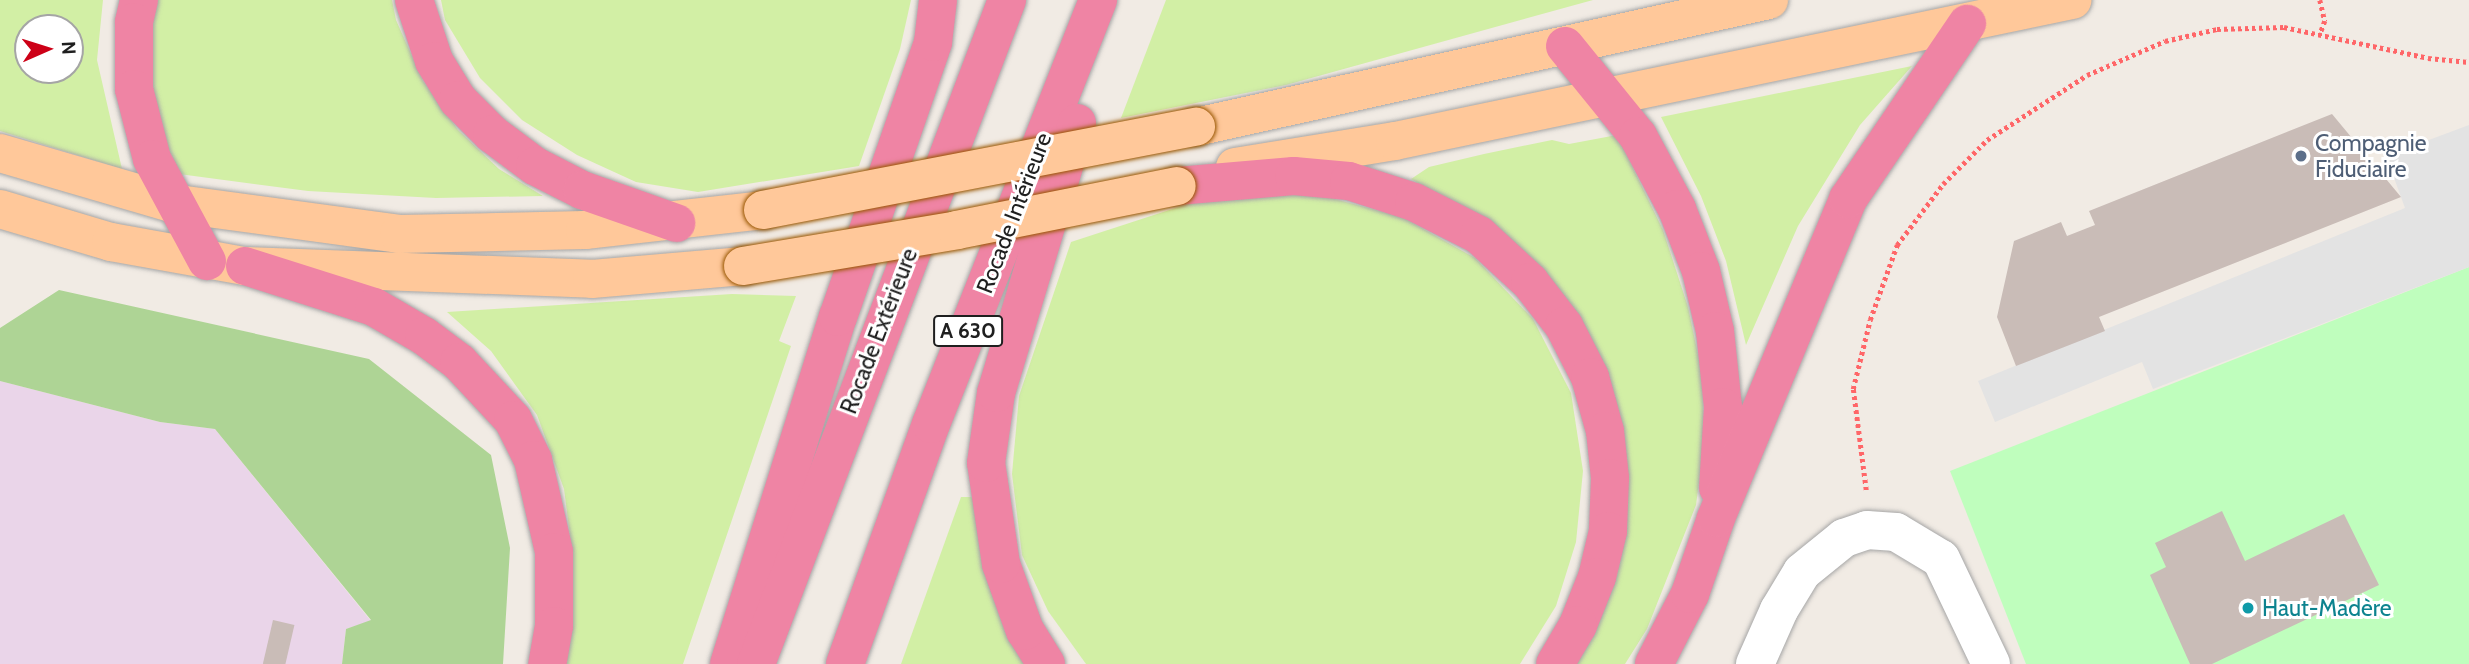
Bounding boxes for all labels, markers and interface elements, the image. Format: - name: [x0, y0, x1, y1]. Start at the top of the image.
- north arrow: [14, 14, 84, 84]
- text: N: [57, 41, 80, 55]
- street label: Rocade Intérieure: [971, 129, 1057, 297]
- place label: Compagnie Fiduciaire: [2315, 129, 2426, 183]
- marker: Compagnie Fiduciaire: [2293, 148, 2309, 164]
- street label: Rocade Extérieure: [835, 244, 923, 418]
- road number: A 630: [933, 314, 1003, 348]
- place label: Haut-Madère: [2262, 594, 2391, 622]
- marker: Haut-Madère: [2240, 600, 2256, 616]

